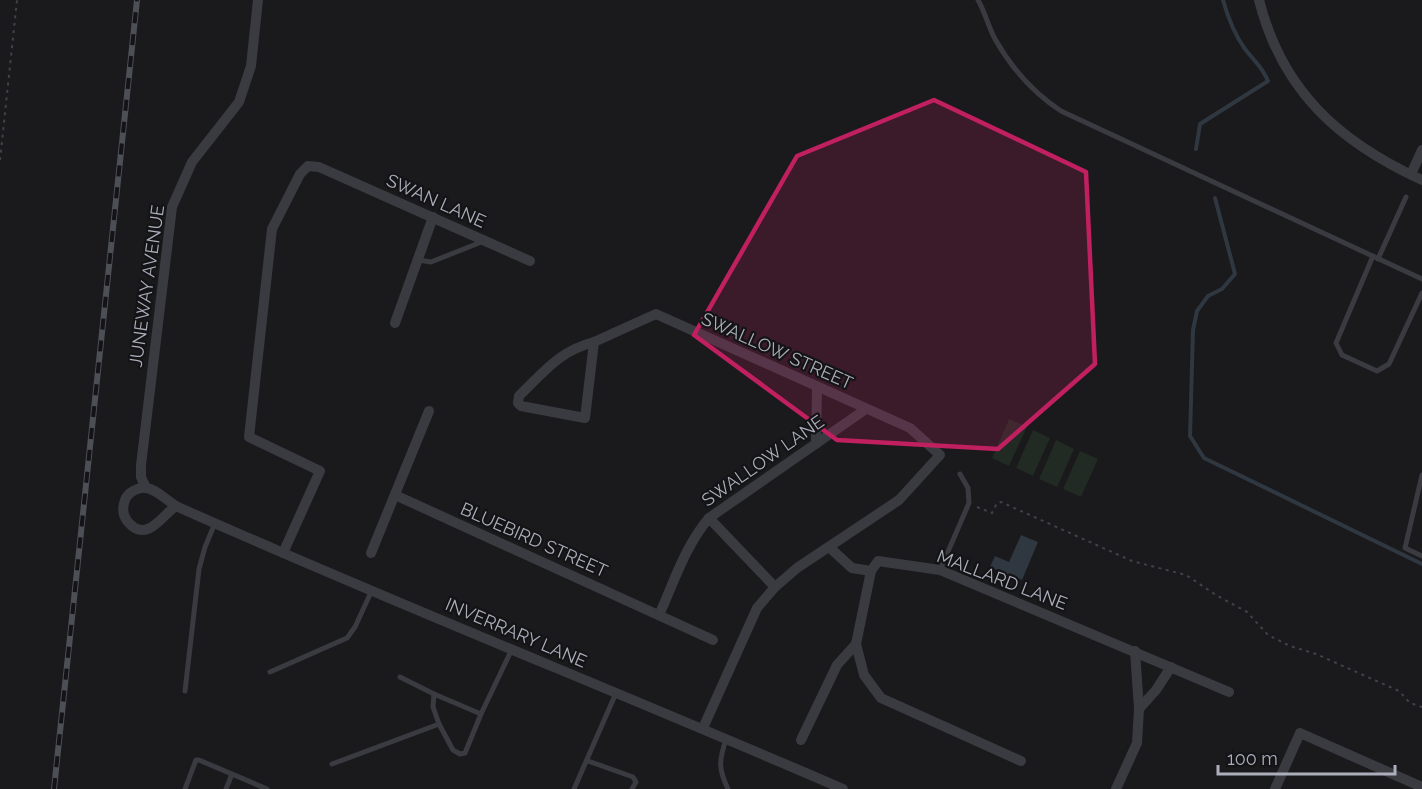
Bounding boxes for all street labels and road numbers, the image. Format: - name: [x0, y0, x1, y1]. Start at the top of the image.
- street label: SWAN LANE: [383, 169, 489, 232]
- street label: JUNEWAY AVENUE: [125, 204, 168, 368]
- street label: SWALLOW STREET: [698, 308, 856, 393]
- street label: SWALLOW LANE: [698, 411, 828, 511]
- street label: BLUEBIRD STREET: [457, 498, 611, 581]
- street label: MALLARD LANE: [934, 545, 1070, 614]
- street label: INVERRARY LANE: [442, 593, 590, 672]

